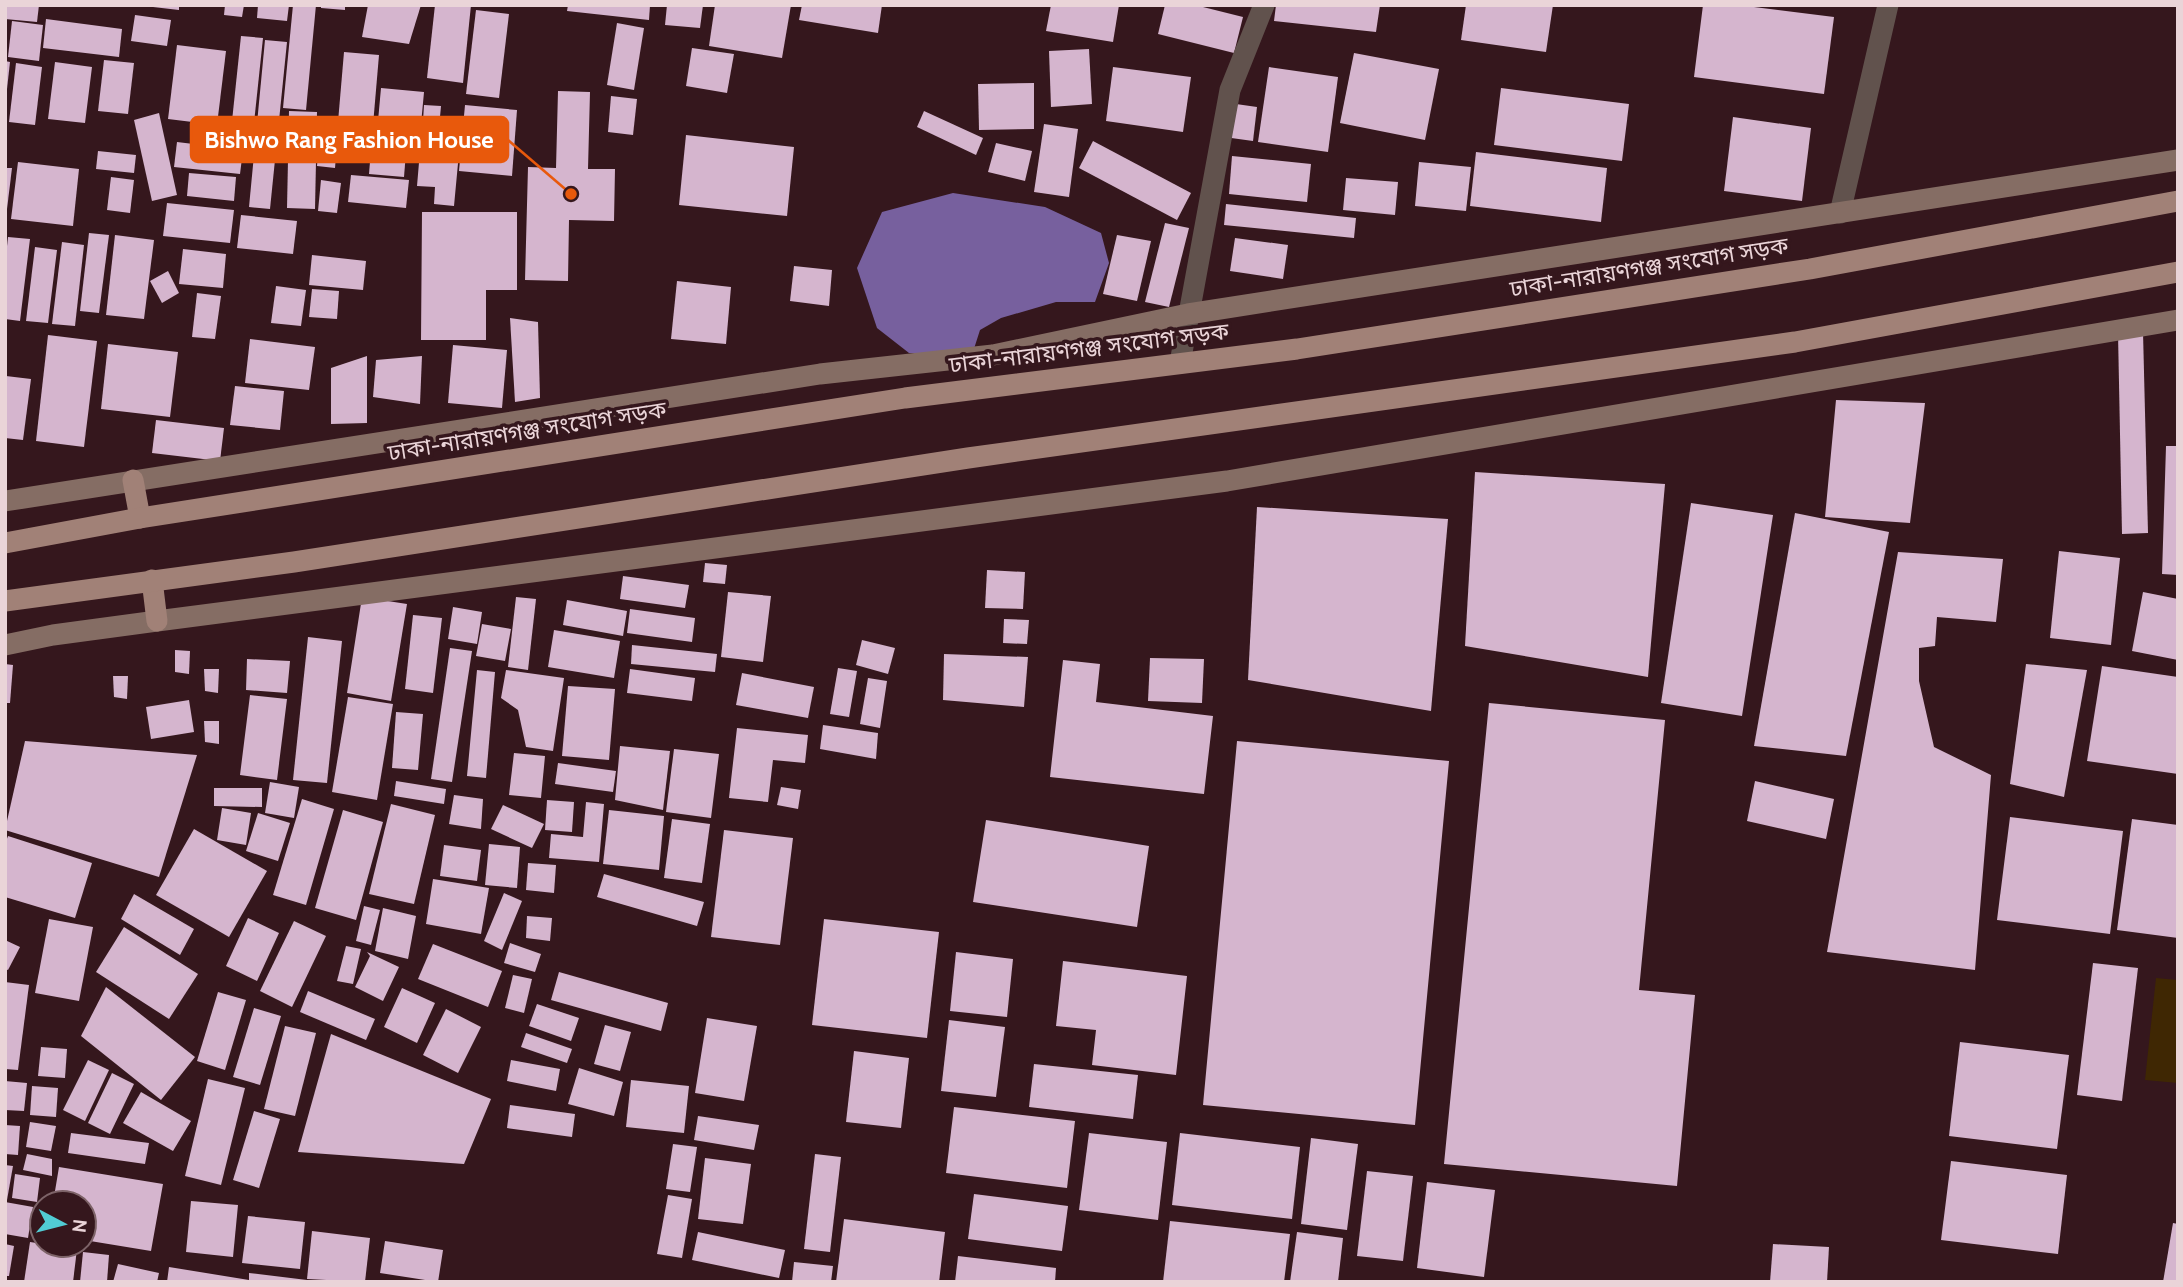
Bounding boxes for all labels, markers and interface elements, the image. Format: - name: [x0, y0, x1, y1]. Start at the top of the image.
- callout: Bishwo Rang Fashion House: [191, 117, 508, 162]
- text: Bishwo Rang Fashion House: [204, 125, 494, 154]
- street label: ঢাকা-নারায়ণগঞ্জ সংযোগ সড়ক: [1507, 231, 1791, 303]
- street label: ঢাকা-নারায়ণগঞ্জ সংযোগ সড়ক: [947, 317, 1231, 379]
- street label: ঢাকা-নারায়ণগঞ্জ সংযোগ সড়ক: [385, 395, 669, 467]
- north arrow: [28, 1189, 98, 1259]
- text: N: [67, 1218, 92, 1234]

